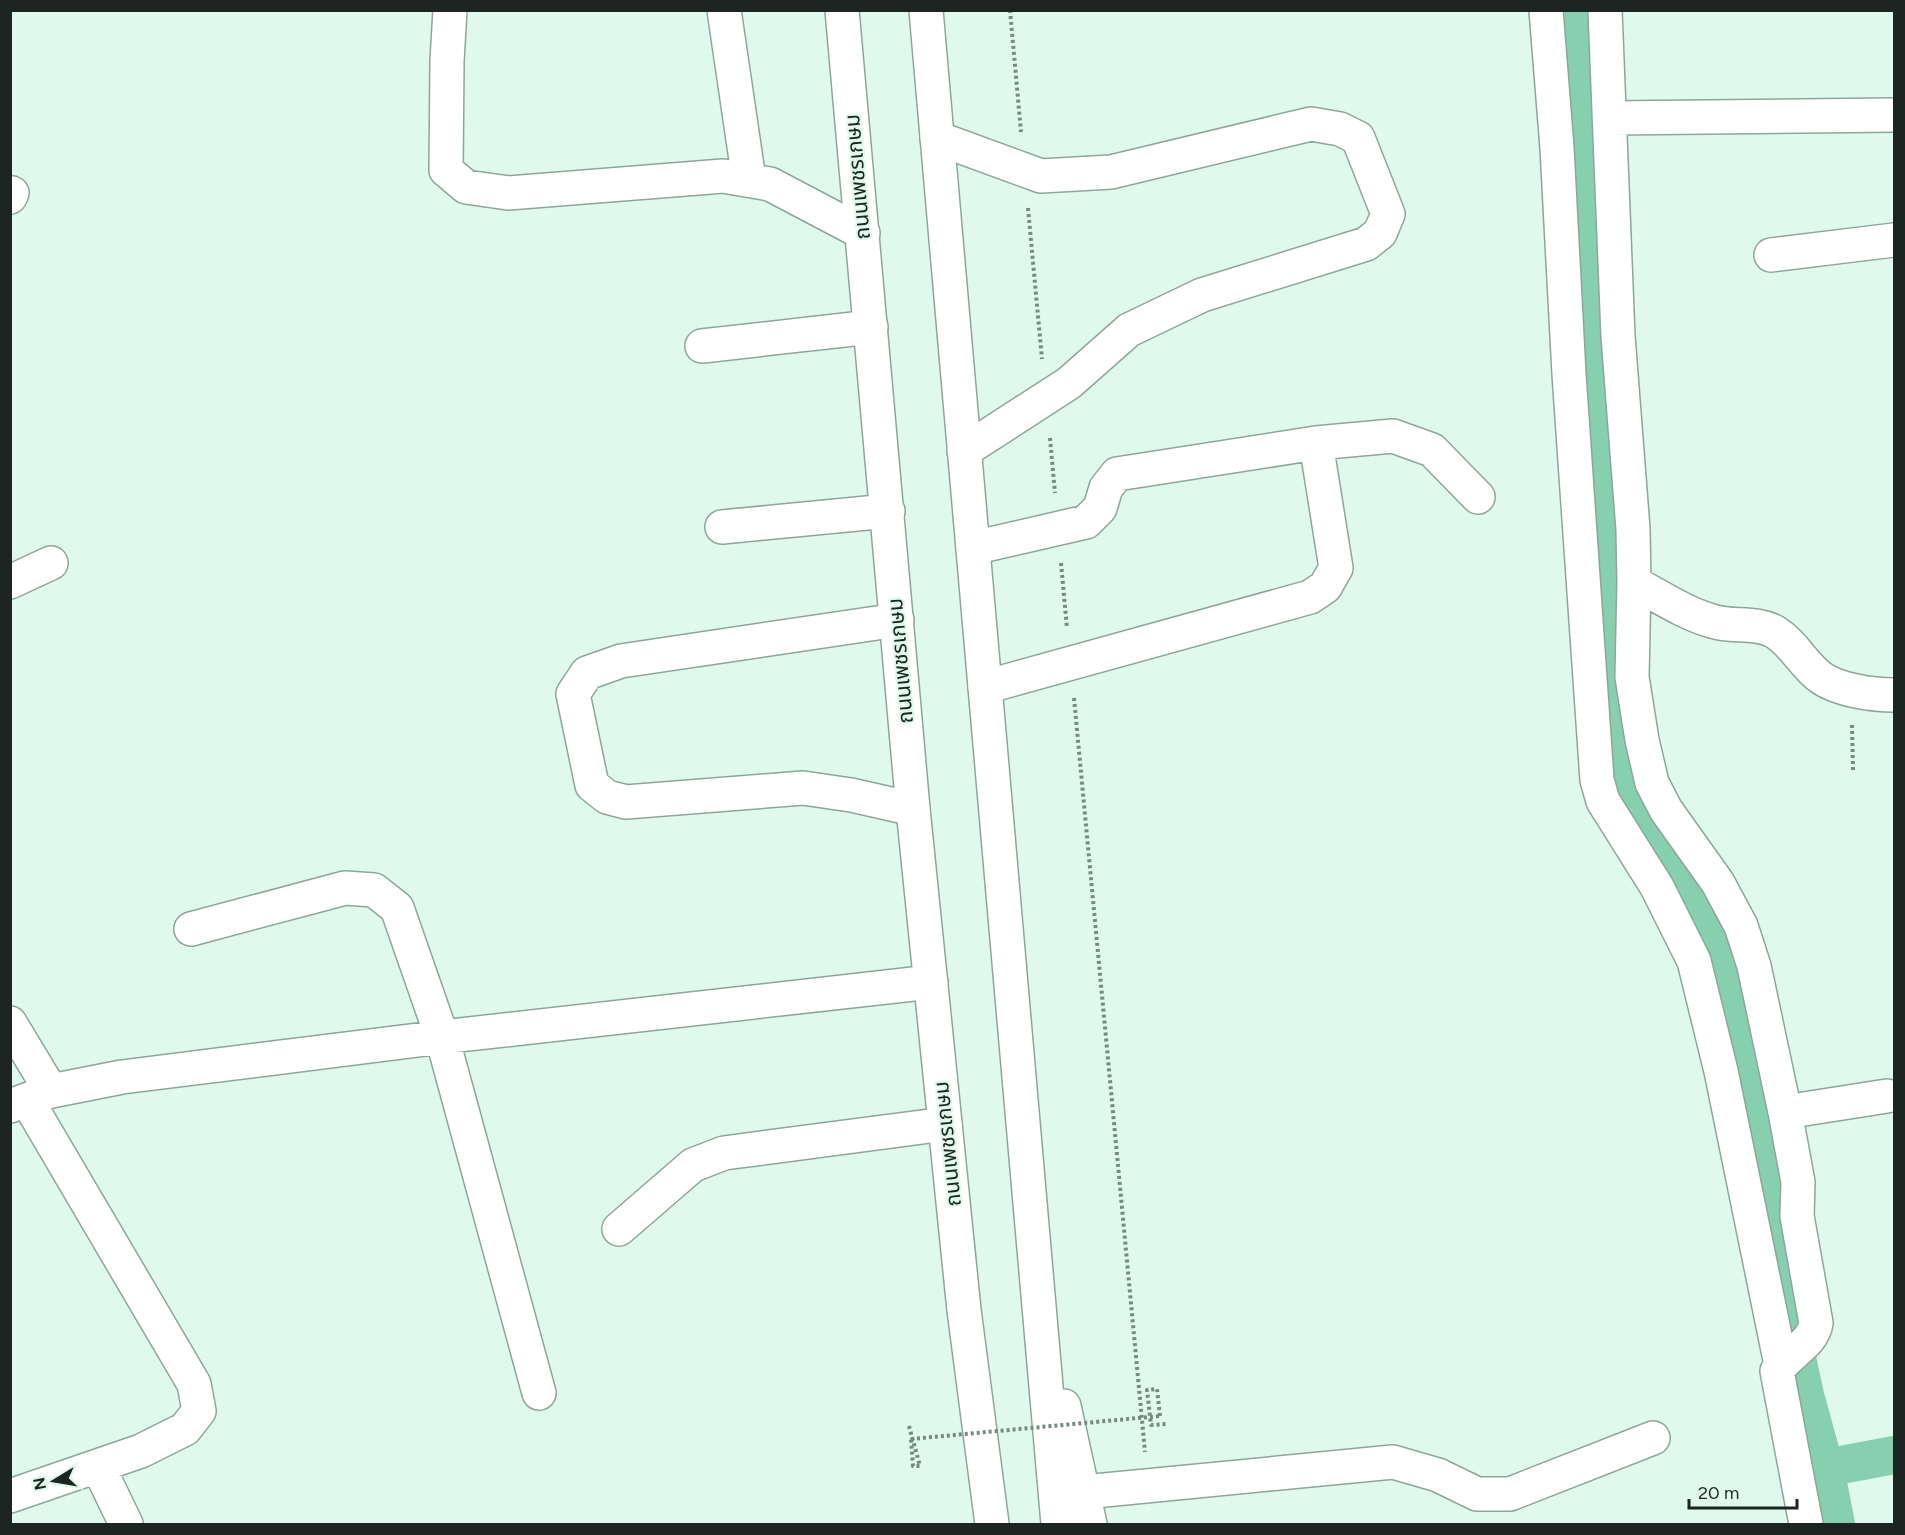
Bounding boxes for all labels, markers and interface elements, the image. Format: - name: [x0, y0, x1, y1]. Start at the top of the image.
- street label: ถนนเพชรเกษม: [839, 113, 875, 241]
- street label: ถนนเพชรเกษม: [882, 597, 918, 725]
- street label: ถนนเพชรเกษม: [928, 1080, 966, 1208]
- north arrow: [24, 1451, 84, 1511]
- scale bar: [1689, 1472, 1797, 1510]
- text: N: [29, 1476, 50, 1492]
- text: 20 m: [1698, 1482, 1739, 1504]

